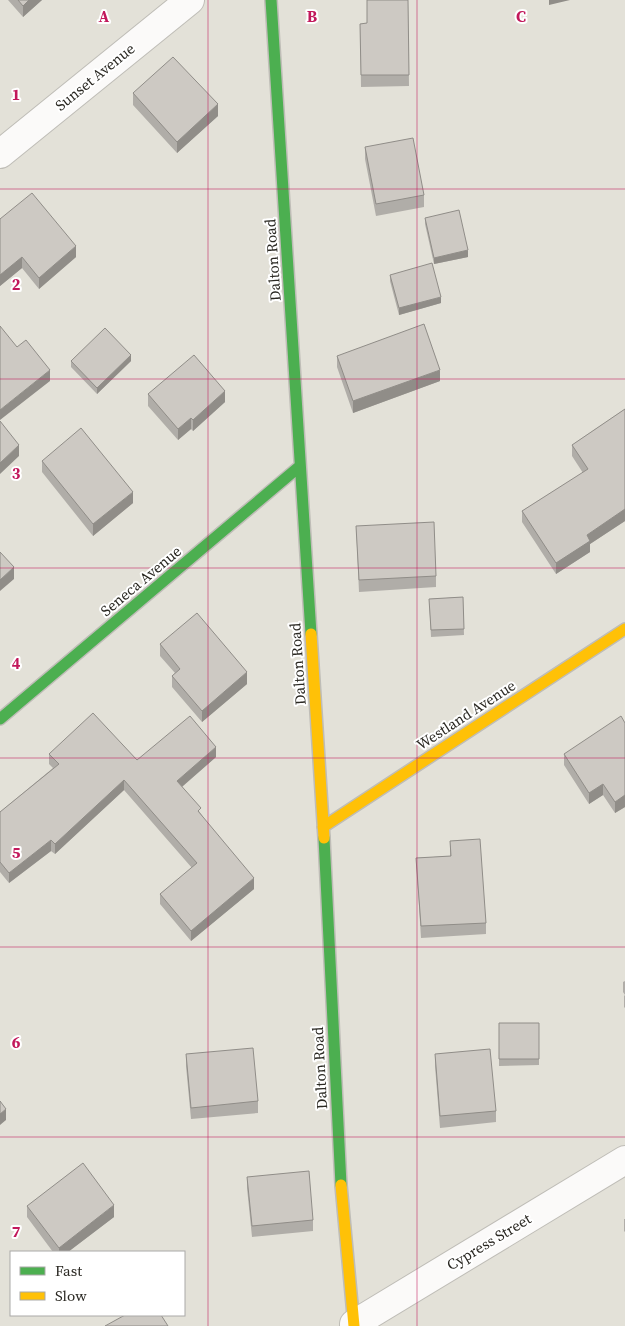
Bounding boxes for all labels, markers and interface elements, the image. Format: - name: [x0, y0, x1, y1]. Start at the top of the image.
- text: A: [99, 5, 110, 27]
- text: B: [307, 5, 318, 27]
- text: C: [516, 5, 526, 27]
- street label: Sunset Avenue: [50, 38, 139, 115]
- text: 1: [12, 83, 20, 105]
- street label: Dalton Road: [259, 218, 286, 302]
- text: 2: [12, 273, 21, 295]
- text: 3: [12, 462, 21, 484]
- street label: Seneca Avenue: [96, 540, 186, 621]
- street label: Dalton Road: [284, 622, 311, 706]
- text: 4: [12, 652, 21, 674]
- street label: Westland Avenue: [412, 674, 520, 755]
- text: 5: [12, 841, 21, 863]
- street label: Dalton Road: [307, 1026, 332, 1110]
- text: 6: [12, 1031, 21, 1053]
- street label: Cypress Street: [443, 1208, 535, 1275]
- text: 7: [12, 1220, 21, 1242]
- legend: [10, 1251, 185, 1316]
- text: Fast: [55, 1260, 82, 1281]
- text: Slow: [55, 1285, 87, 1306]

